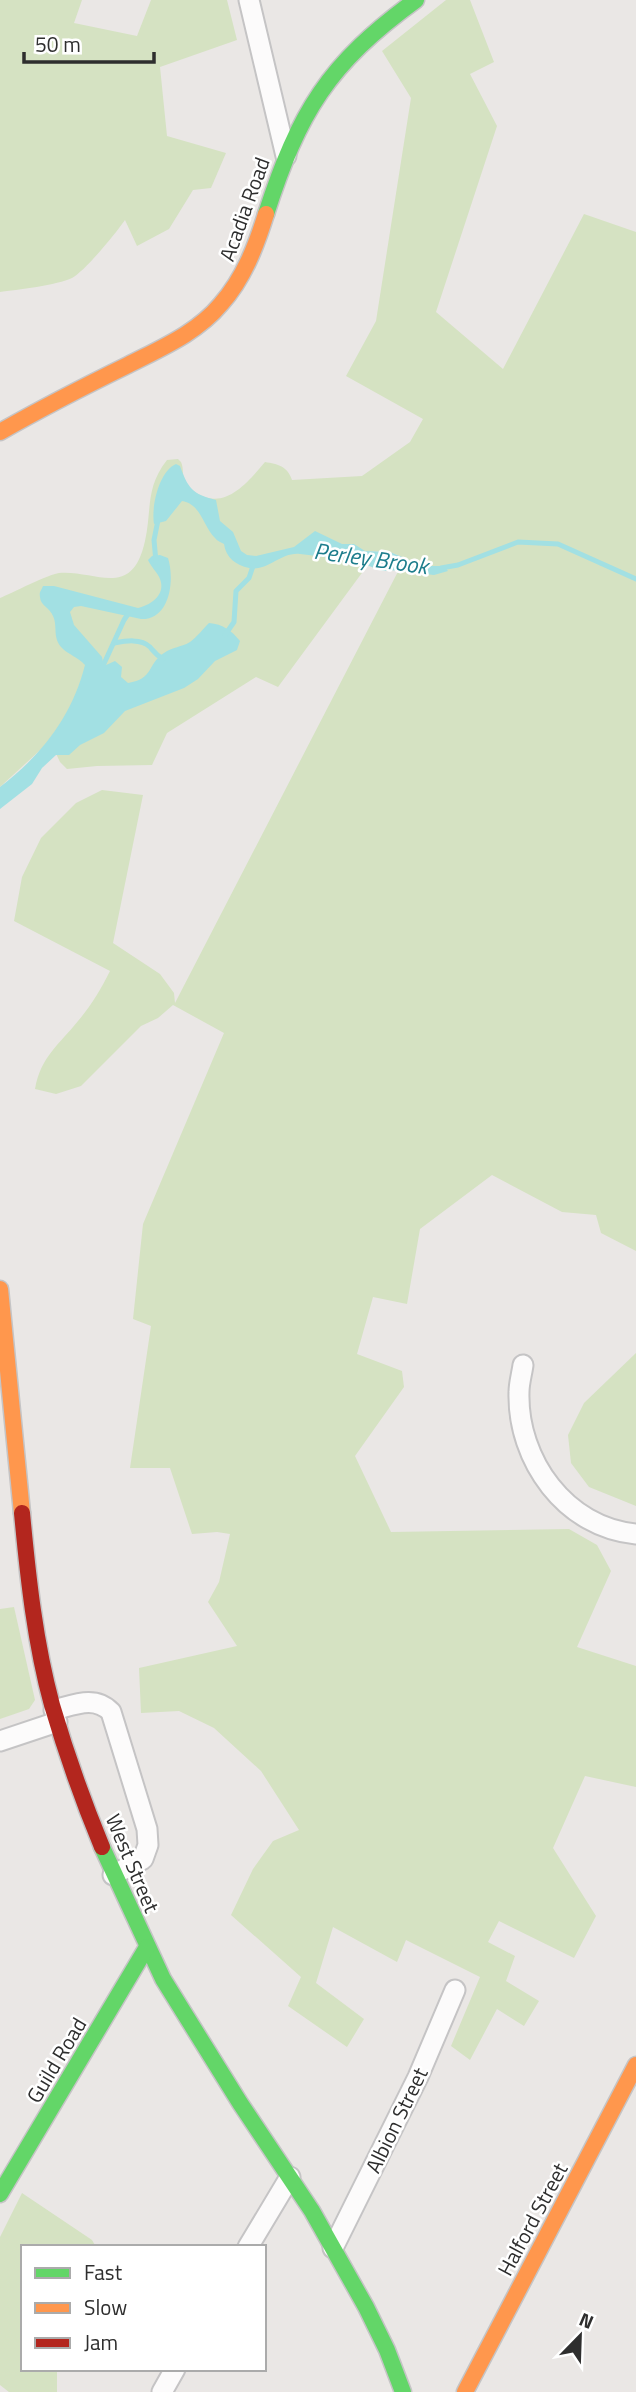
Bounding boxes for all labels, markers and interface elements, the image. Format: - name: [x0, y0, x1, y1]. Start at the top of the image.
- scale bar: [24, 21, 154, 65]
- text: 50 m: [35, 28, 81, 60]
- street label: Acadia Road: [210, 153, 278, 265]
- water label: Perley Brook: [312, 533, 433, 584]
- street label: West Street: [98, 1809, 168, 1918]
- street label: Guild Road: [18, 2011, 94, 2109]
- street label: Albion Street: [357, 2061, 436, 2178]
- street label: Halford Street: [489, 2156, 576, 2281]
- legend: [21, 2245, 266, 2371]
- text: Fast: [84, 2256, 123, 2288]
- text: Slow: [84, 2291, 127, 2323]
- north arrow: [545, 2301, 615, 2371]
- text: N: [575, 2304, 599, 2336]
- text: Jam: [84, 2326, 118, 2358]

